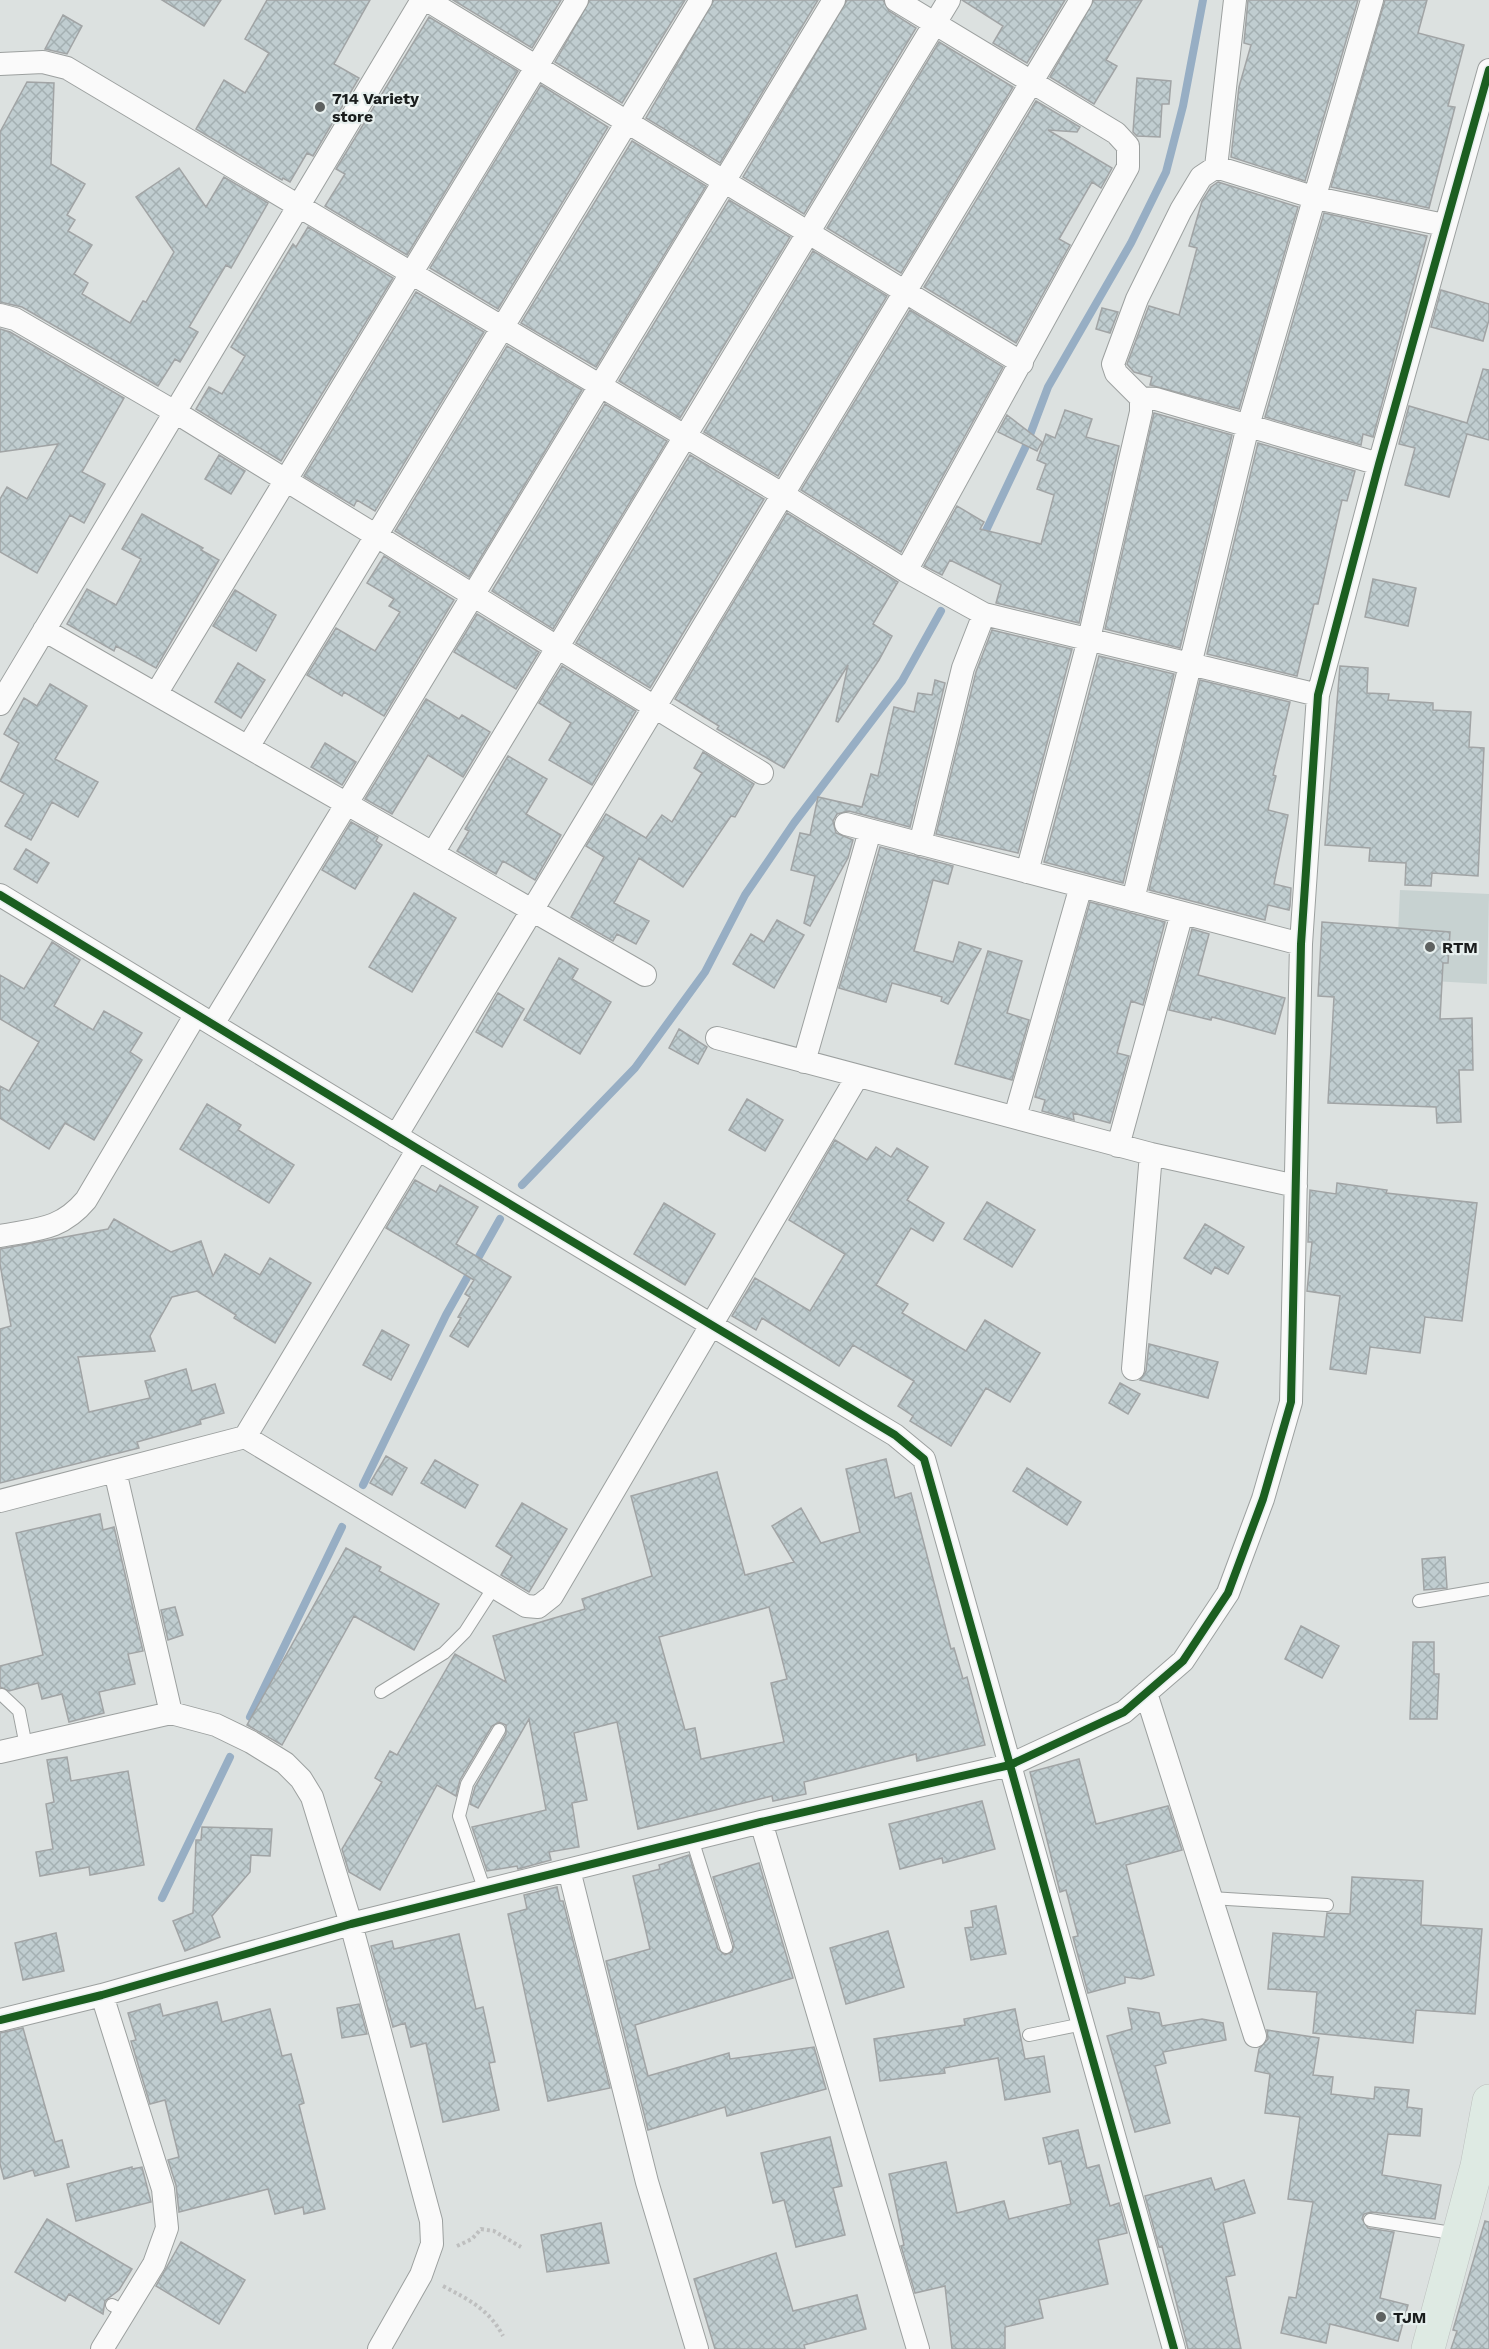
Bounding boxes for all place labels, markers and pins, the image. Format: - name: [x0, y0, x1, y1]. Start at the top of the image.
- place label: 714 Variety store: [332, 89, 420, 126]
- marker: 714 Variety store: [313, 100, 327, 114]
- place label: RTM: [1442, 938, 1478, 957]
- marker: RTM: [1423, 940, 1437, 954]
- place label: TJM: [1393, 2308, 1426, 2327]
- marker: TJM: [1374, 2310, 1388, 2324]

